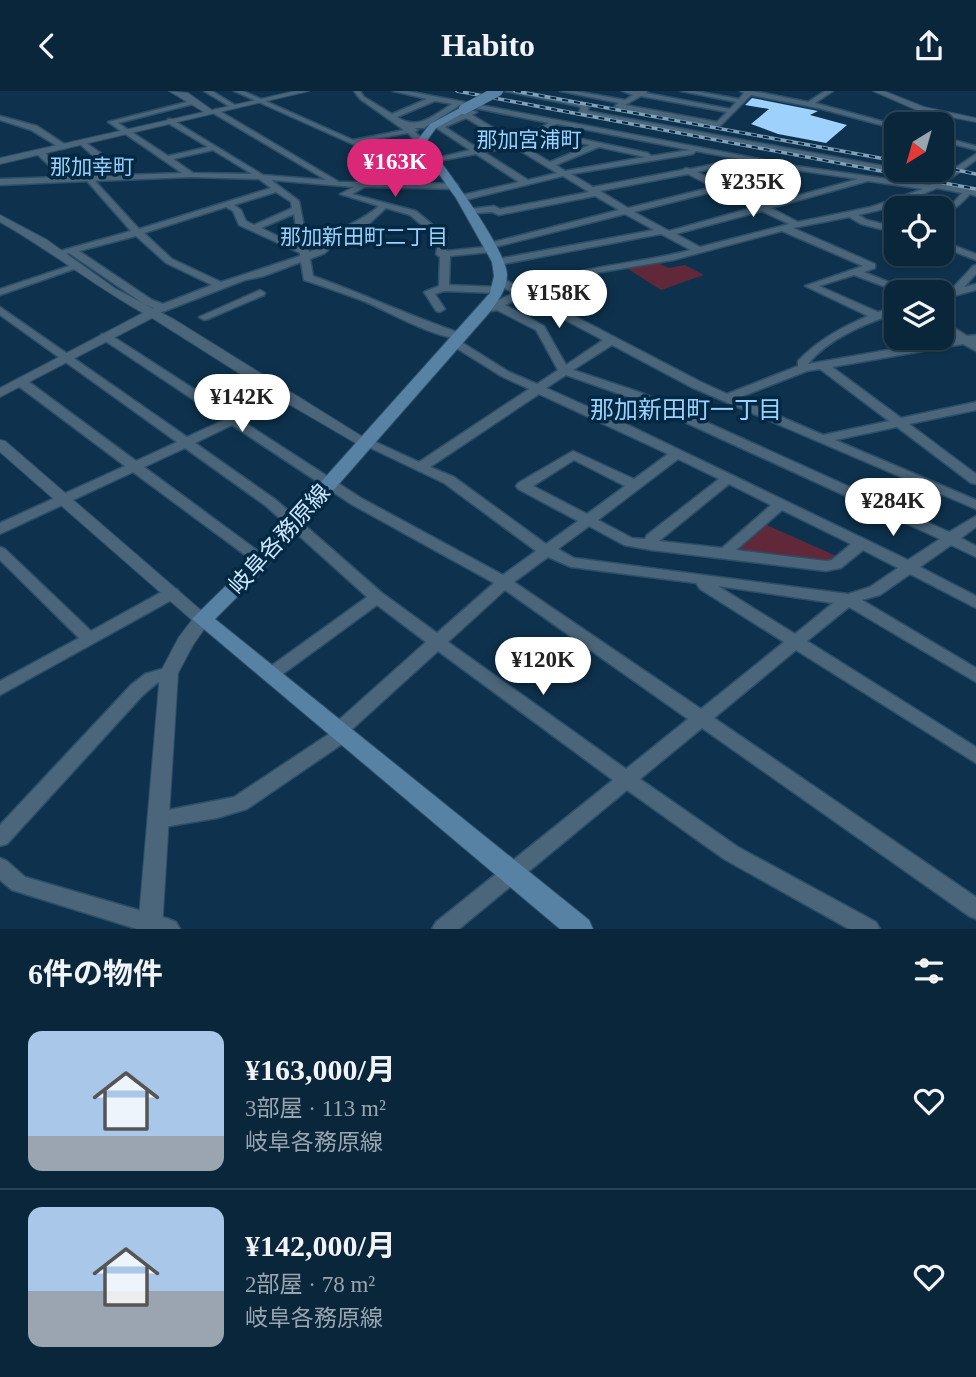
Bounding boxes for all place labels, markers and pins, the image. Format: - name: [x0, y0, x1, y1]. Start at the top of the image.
- pin: ¥163K: [346, 139, 444, 199]
- pin: ¥235K: [704, 159, 802, 219]
- pin: ¥158K: [510, 271, 608, 330]
- pin: ¥142K: [193, 375, 291, 434]
- pin: ¥284K: [844, 479, 942, 538]
- pin: ¥120K: [494, 637, 592, 697]

